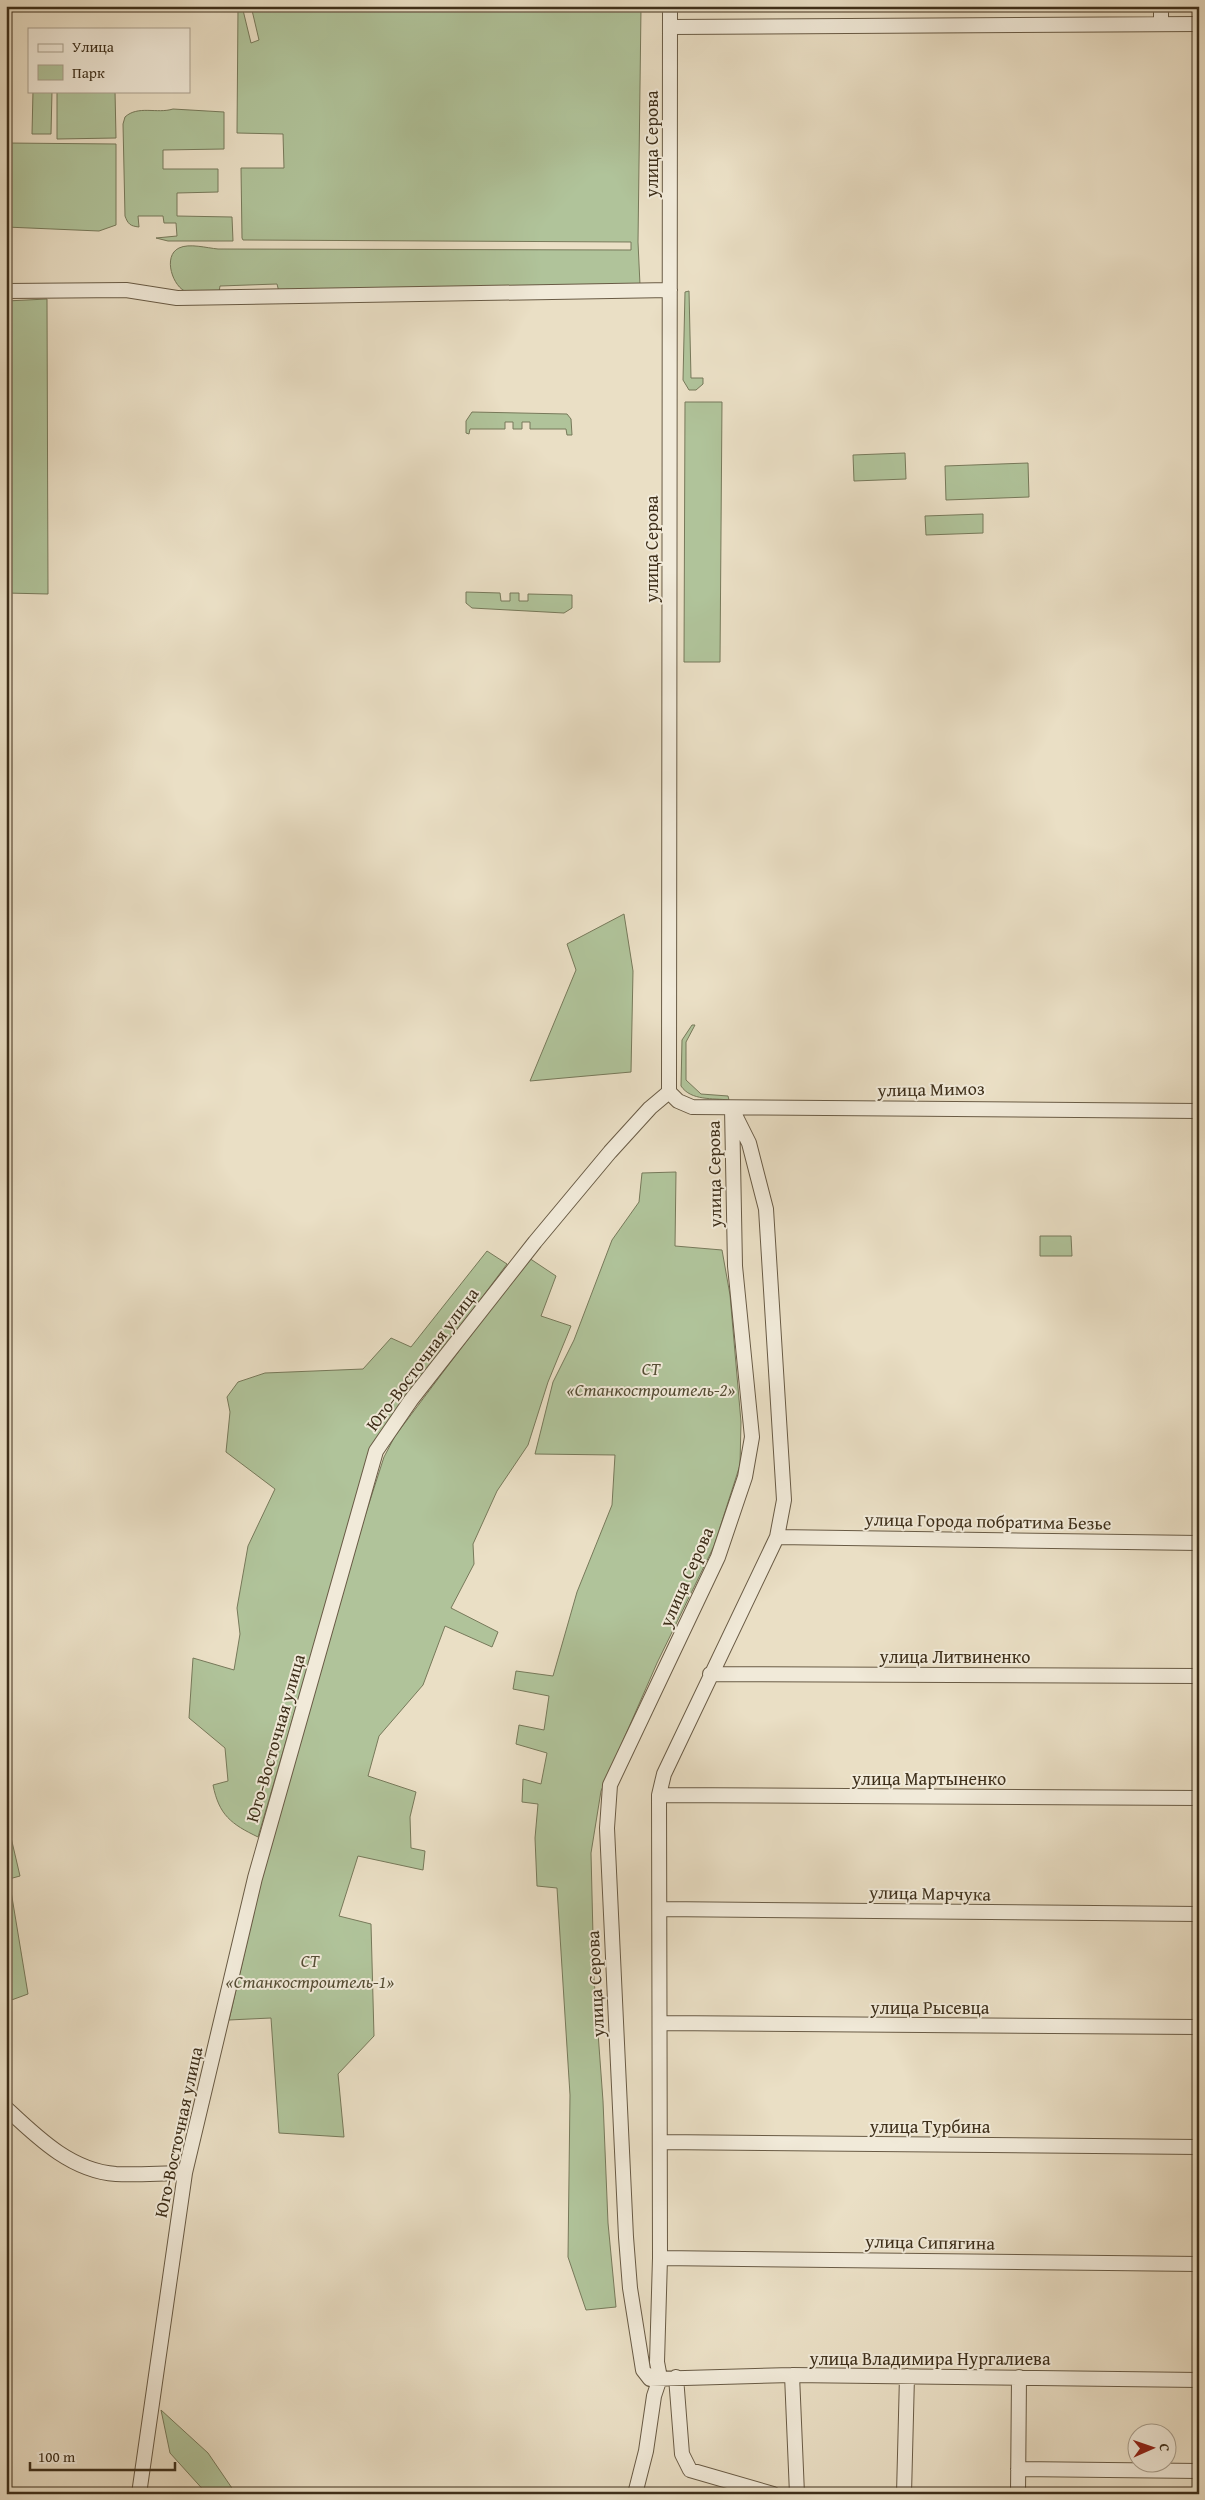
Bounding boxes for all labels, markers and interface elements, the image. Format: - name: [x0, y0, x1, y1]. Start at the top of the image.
- legend: [28, 28, 190, 92]
- text: Улица: [72, 36, 115, 57]
- text: Парк: [72, 62, 105, 83]
- street label: улица Серова: [638, 90, 665, 199]
- street label: улица Серова: [638, 495, 665, 604]
- street label: улица Мимоз: [876, 1075, 985, 1103]
- street label: улица Серова: [700, 1120, 728, 1229]
- street label: Юго-Восточная улица: [359, 1281, 485, 1437]
- park label: СТ «Станкостроитель-2»: [567, 1355, 735, 1403]
- street label: улица Города побратима Безье: [863, 1505, 1112, 1537]
- street label: улица Серова: [651, 1522, 720, 1632]
- street label: улица Литвиненко: [879, 1643, 1030, 1670]
- street label: Юго-Восточная улица: [238, 1650, 312, 1825]
- street label: улица Мартыненко: [851, 1765, 1006, 1792]
- street label: улица Марчука: [868, 1878, 992, 1908]
- street label: улица Серова: [579, 1929, 611, 2039]
- park label: СТ «Станкостроитель-1»: [226, 1947, 394, 1995]
- street label: улица Рысевца: [870, 1994, 990, 2021]
- street label: Юго-Восточная улица: [147, 2044, 209, 2220]
- street label: улица Турбина: [869, 2113, 991, 2140]
- street label: улица Сипягина: [864, 2227, 995, 2257]
- street label: улица Владимира Нургалиева: [809, 2345, 1051, 2372]
- north arrow: [1128, 2422, 1178, 2472]
- scale bar: [30, 2440, 175, 2472]
- text: С: [1155, 2443, 1175, 2452]
- text: 100 m: [38, 2446, 76, 2467]

